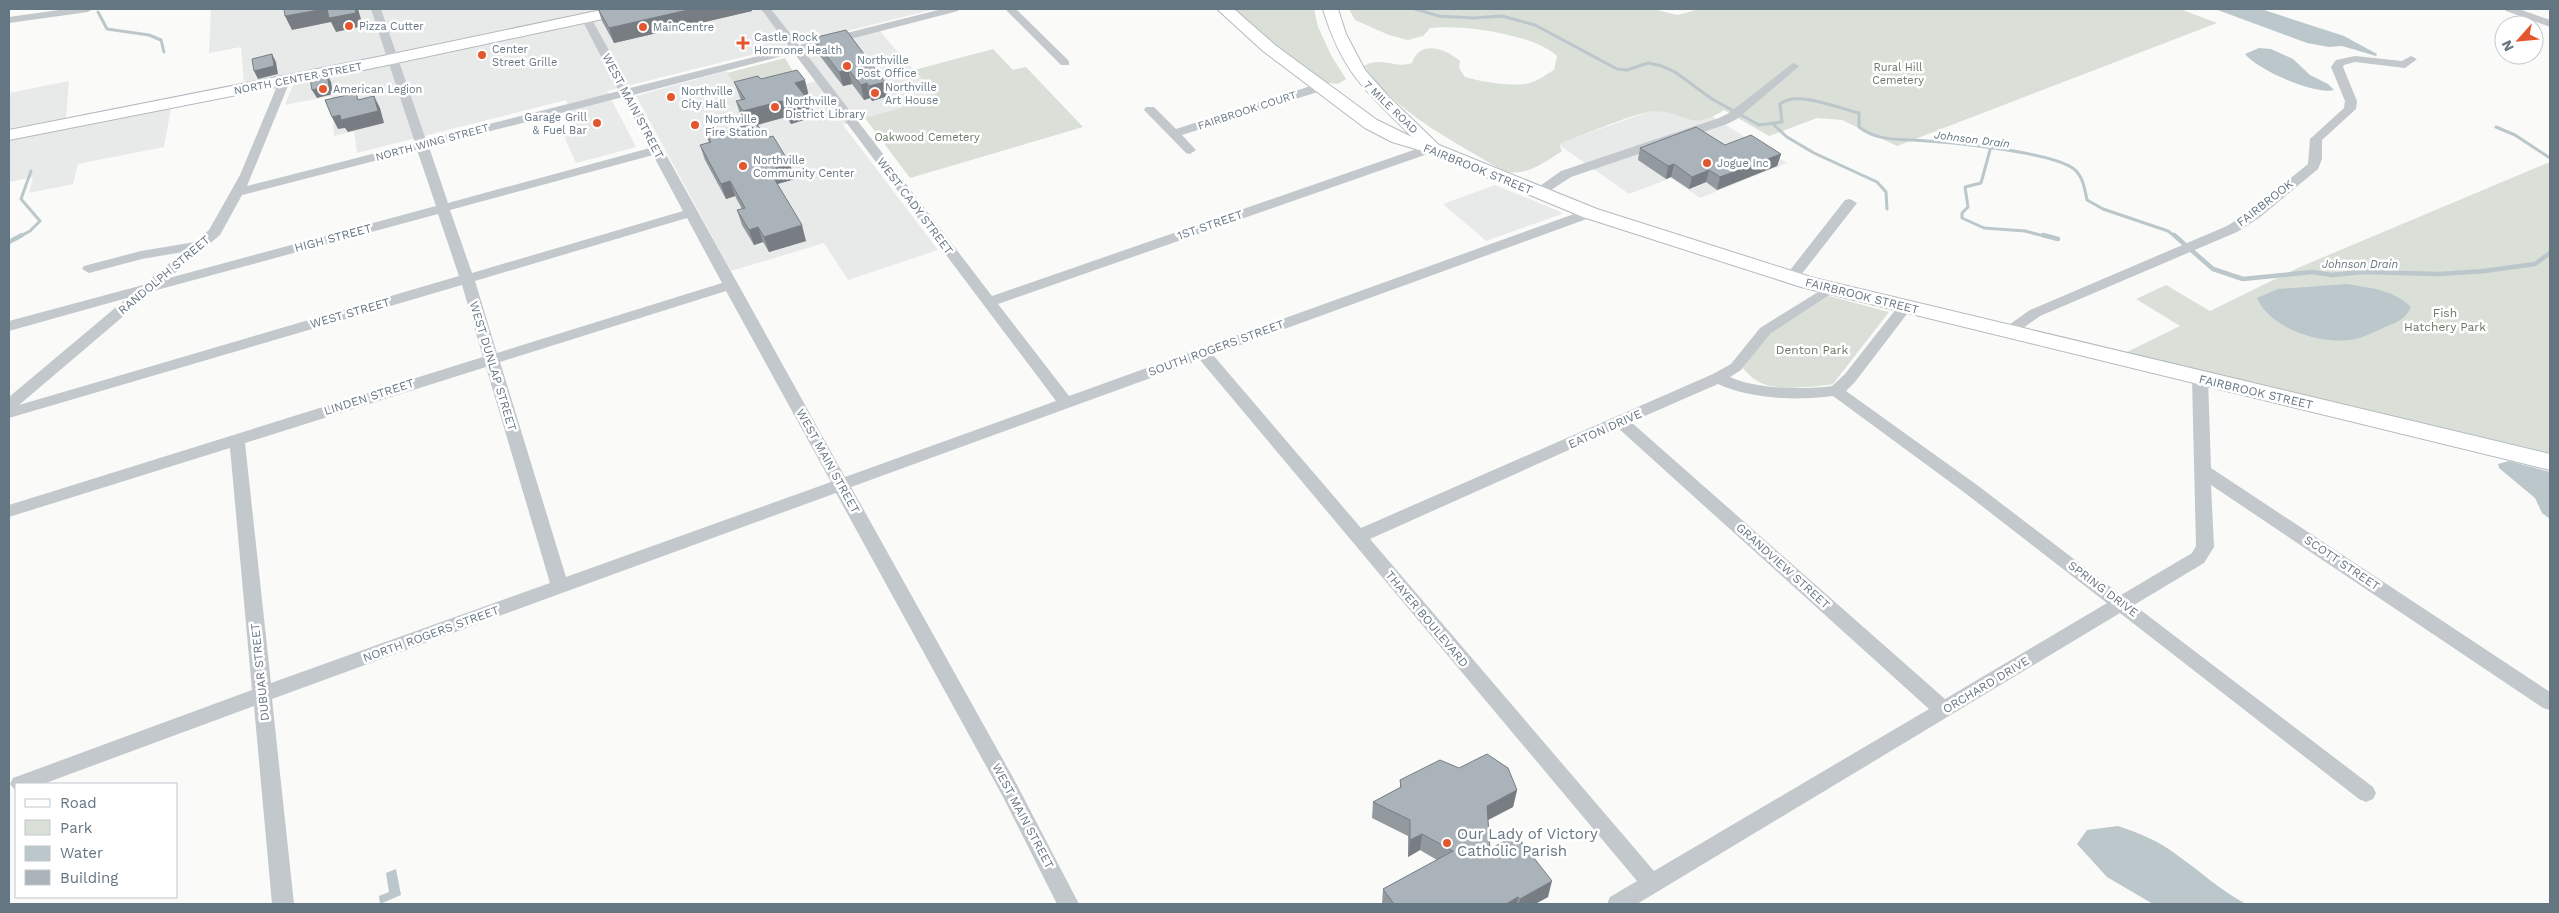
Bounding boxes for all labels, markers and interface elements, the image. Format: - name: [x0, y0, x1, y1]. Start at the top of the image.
- north arrow: [2494, 15, 2544, 65]
- marker: Pizza Cutter: [343, 20, 355, 32]
- place label: Pizza Cutter: [359, 20, 424, 33]
- marker: MainCentre: [637, 21, 649, 33]
- place label: MainCentre: [653, 21, 714, 34]
- place label: Castle Rock Hormone Health: [754, 31, 842, 57]
- marker: Castle Rock Hormone Health: [736, 36, 750, 50]
- text: N: [2498, 38, 2517, 54]
- place label: Center Street Grille: [492, 43, 557, 69]
- marker: Center Street Grille: [476, 49, 488, 61]
- street label: WEST MAIN STREET: [599, 51, 667, 161]
- place label: Northville Post Office: [857, 54, 917, 80]
- street label: NORTH CENTER STREET: [233, 60, 364, 97]
- marker: Northville Post Office: [841, 60, 853, 72]
- park label: Rural Hill Cemetery: [1872, 61, 1924, 87]
- street label: 7 MILE ROAD: [1361, 78, 1420, 136]
- place label: Northville Art House: [885, 81, 938, 107]
- marker: American Legion: [317, 83, 329, 95]
- place label: American Legion: [333, 83, 422, 96]
- place label: Northville City Hall: [681, 85, 733, 111]
- marker: Northville Art House: [869, 87, 881, 99]
- street label: FAIRBROOK COURT: [1196, 88, 1298, 133]
- marker: Northville City Hall: [665, 91, 677, 103]
- place label: Northville District Library: [785, 95, 866, 121]
- marker: Northville District Library: [769, 101, 781, 113]
- place label: Garage Grill & Fuel Bar: [524, 111, 588, 137]
- place label: Northville Fire Station: [705, 113, 768, 139]
- marker: Garage Grill & Fuel Bar: [591, 117, 603, 129]
- marker: Northville Fire Station: [689, 119, 701, 131]
- street label: NORTH WING STREET: [374, 121, 490, 164]
- water label: Johnson Drain: [1933, 128, 2010, 151]
- park label: Oakwood Cemetery: [874, 131, 980, 144]
- street label: FAIRBROOK STREET: [1421, 141, 1535, 197]
- place label: Northville Community Center: [753, 154, 855, 180]
- street label: WEST CADY STREET: [874, 155, 956, 257]
- marker: Jogue Inc: [1701, 157, 1713, 169]
- place label: Jogue Inc: [1717, 157, 1769, 170]
- marker: Northville Community Center: [737, 160, 749, 172]
- street label: FAIRBROOK: [2234, 177, 2296, 229]
- street label: 1ST STREET: [1175, 207, 1245, 243]
- street label: HIGH STREET: [293, 221, 373, 255]
- street label: RANDOLPH STREET: [116, 233, 212, 317]
- water label: Johnson Drain: [2322, 258, 2398, 271]
- street label: FAIRBROOK STREET: [1804, 275, 1920, 317]
- street label: WEST STREET: [308, 295, 392, 331]
- street label: WEST DUNLAP STREET: [467, 299, 519, 433]
- park label: Fish Hatchery Park: [2404, 306, 2486, 334]
- street label: SOUTH ROGERS STREET: [1146, 317, 1286, 379]
- park label: Denton Park: [1776, 343, 1848, 357]
- street label: FAIRBROOK STREET: [2198, 372, 2314, 412]
- street label: LINDEN STREET: [322, 376, 416, 418]
- street label: WEST MAIN STREET: [793, 406, 863, 516]
- street label: EATON DRIVE: [1566, 406, 1644, 451]
- street label: GRANDVIEW STREET: [1733, 520, 1833, 612]
- street label: SCOTT STREET: [2302, 533, 2382, 593]
- street label: SPRING DRIVE: [2065, 558, 2141, 620]
- street label: THAYER BOULEVARD: [1383, 568, 1471, 670]
- street label: NORTH ROGERS STREET: [361, 603, 501, 665]
- street label: DUBUAR STREET: [248, 622, 272, 722]
- street label: ORCHARD DRIVE: [1940, 654, 2032, 716]
- street label: WEST MAIN STREET: [989, 761, 1057, 871]
- legend: [15, 783, 178, 898]
- text: Road: [60, 794, 97, 812]
- text: Park: [60, 819, 93, 837]
- place label: Our Lady of Victory Catholic Parish: [1457, 825, 1598, 860]
- marker: Our Lady of Victory Catholic Parish: [1441, 837, 1453, 849]
- text: Water: [60, 844, 103, 862]
- text: Building: [60, 869, 118, 887]

